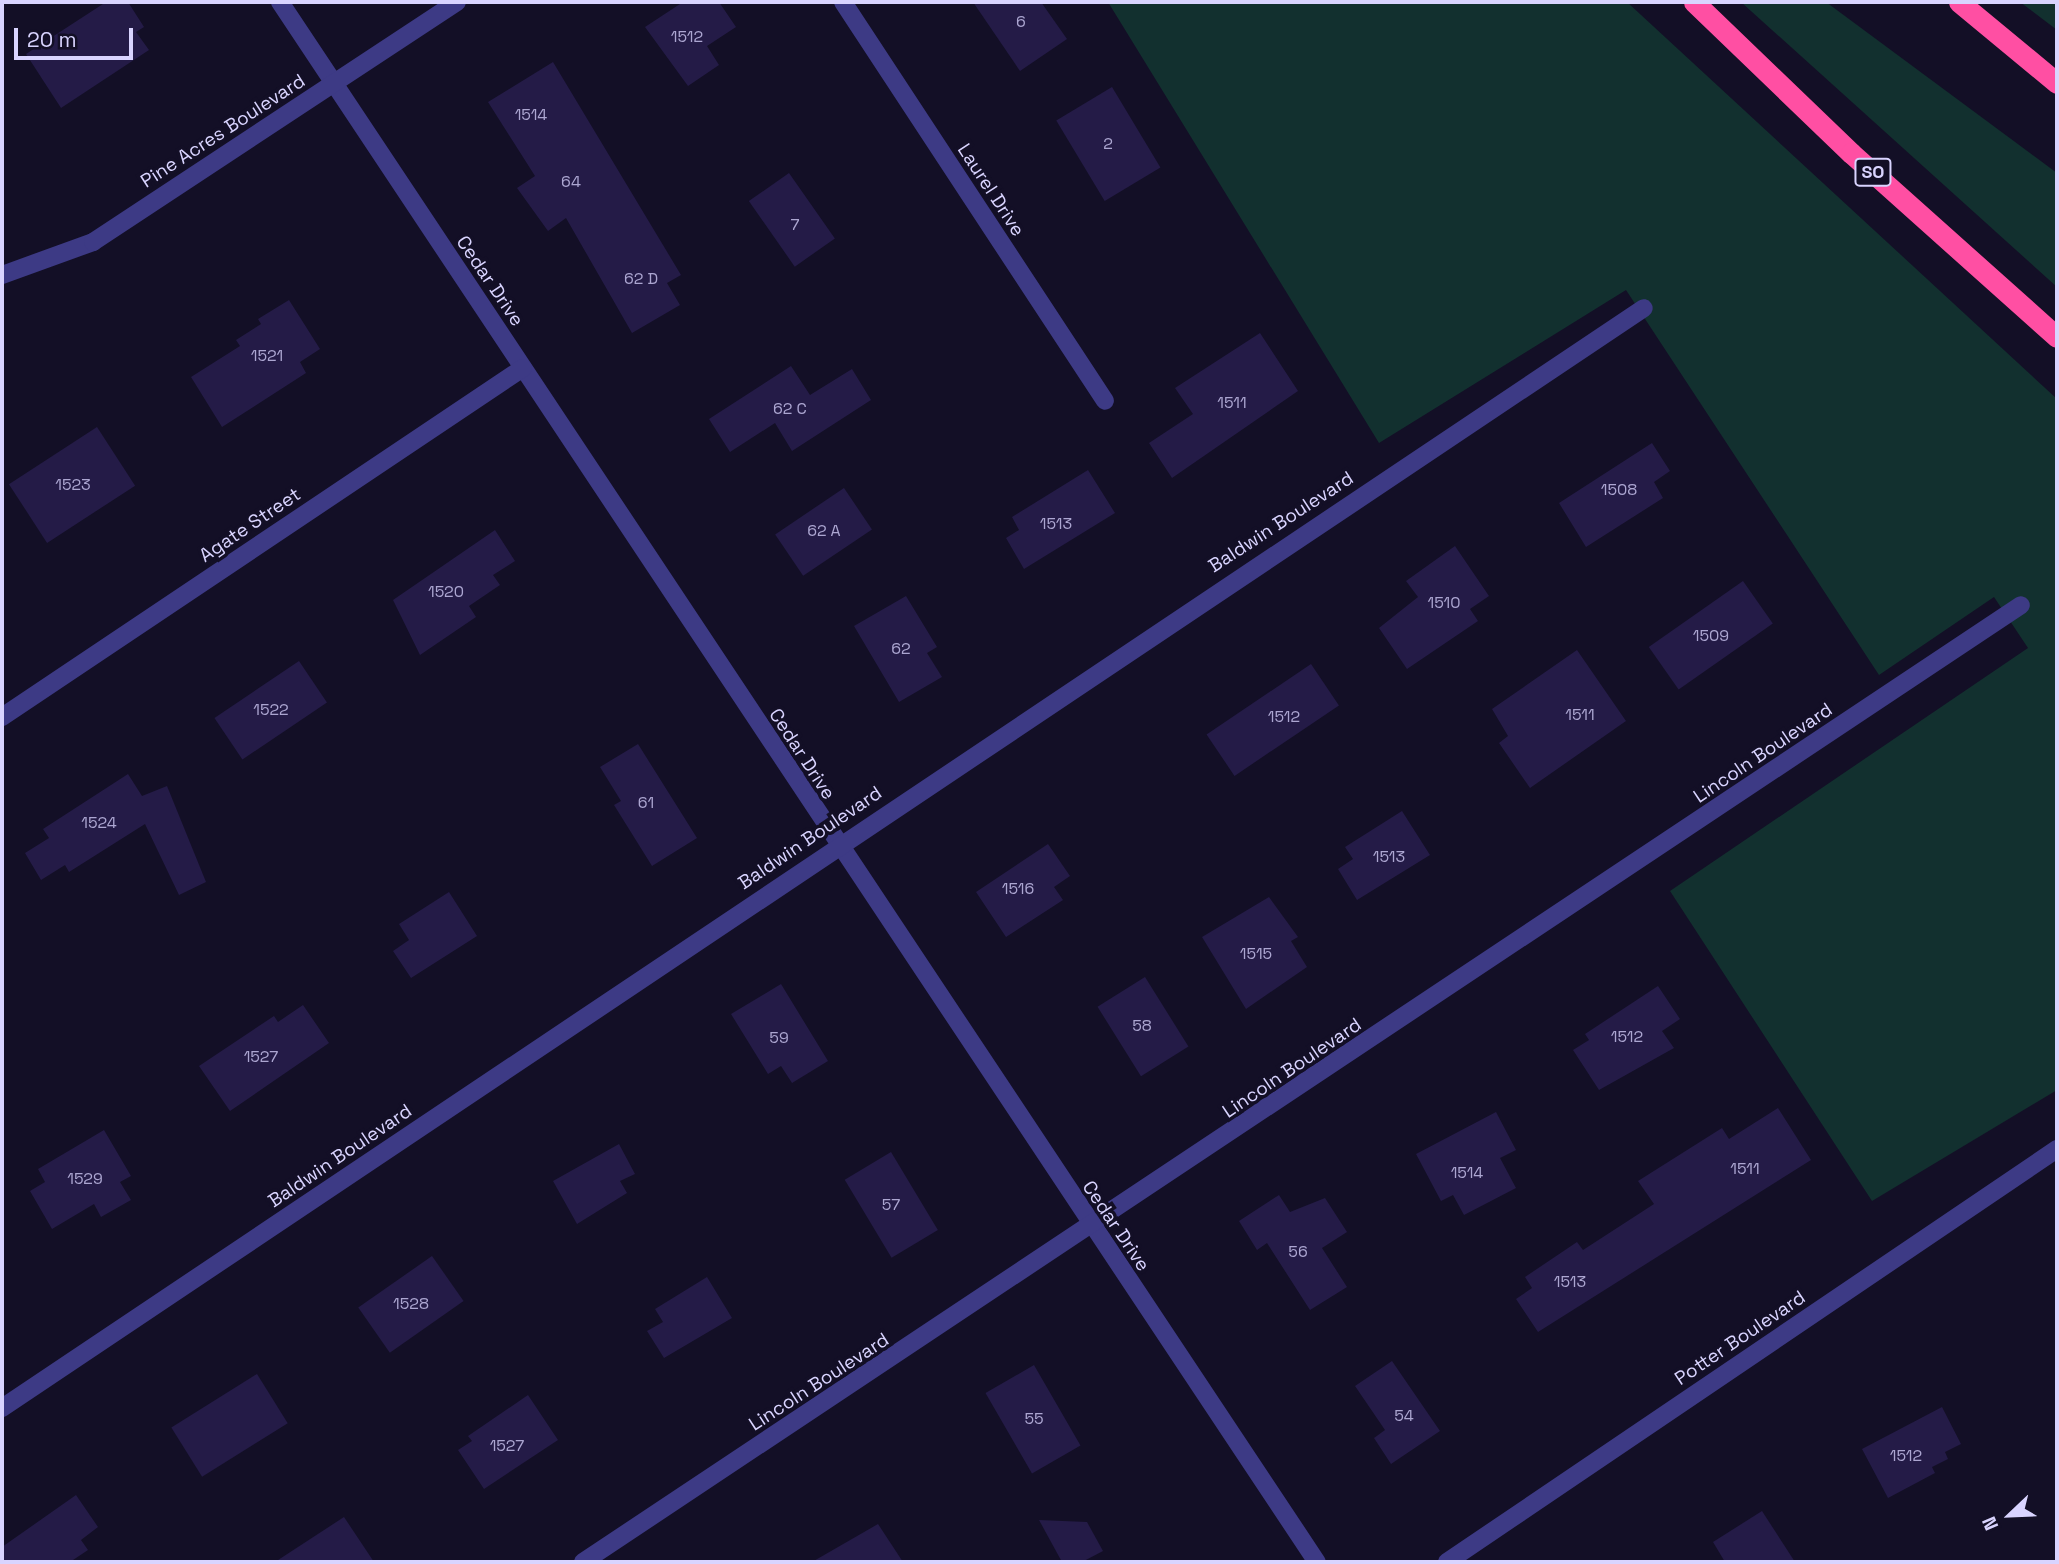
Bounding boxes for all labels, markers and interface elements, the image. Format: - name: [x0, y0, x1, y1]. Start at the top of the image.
- house number: 6: [1016, 12, 1026, 32]
- scale bar: [18, 14, 136, 58]
- text: 20 m: [27, 26, 77, 53]
- house number: 1512: [671, 27, 703, 47]
- street label: Pine Acres Boulevard: [136, 69, 310, 193]
- house number: 1514: [515, 105, 547, 125]
- house number: 2: [1103, 134, 1113, 154]
- street label: Laurel Drive: [953, 139, 1029, 241]
- road number: SO: [1854, 158, 1892, 187]
- house number: 64: [561, 172, 581, 192]
- house number: 7: [790, 215, 800, 235]
- street label: Cedar Drive: [451, 231, 529, 331]
- house number: 62 D: [624, 269, 658, 289]
- house number: 1521: [251, 346, 283, 366]
- house number: 1511: [1217, 393, 1247, 413]
- house number: 62 C: [773, 399, 807, 419]
- street label: Baldwin Boulevard: [1204, 467, 1358, 577]
- house number: 1523: [55, 475, 91, 495]
- house number: 1508: [1601, 480, 1637, 500]
- street label: Agate Street: [195, 483, 305, 567]
- house number: 1513: [1040, 514, 1072, 534]
- house number: 62 A: [807, 521, 841, 541]
- house number: 1520: [428, 582, 464, 602]
- house number: 1510: [1428, 593, 1460, 613]
- house number: 1509: [1693, 626, 1729, 646]
- house number: 62: [891, 639, 911, 659]
- street label: Lincoln Boulevard: [1689, 698, 1837, 808]
- house number: 1522: [253, 700, 289, 720]
- street label: Cedar Drive: [764, 704, 840, 804]
- house number: 1511: [1565, 705, 1595, 725]
- house number: 1512: [1268, 707, 1300, 727]
- street label: Baldwin Boulevard: [734, 782, 886, 894]
- house number: 61: [638, 793, 654, 813]
- house number: 1524: [81, 813, 117, 833]
- house number: 1513: [1373, 847, 1405, 867]
- house number: 1516: [1002, 879, 1034, 899]
- house number: 1515: [1240, 944, 1272, 964]
- street label: Lincoln Boulevard: [1218, 1013, 1366, 1123]
- house number: 58: [1132, 1016, 1152, 1036]
- house number: 1512: [1611, 1027, 1643, 1047]
- house number: 59: [769, 1028, 789, 1048]
- house number: 1527: [244, 1047, 278, 1067]
- street label: Baldwin Boulevard: [264, 1100, 416, 1212]
- house number: 1511: [1730, 1159, 1760, 1179]
- house number: 1514: [1451, 1163, 1483, 1183]
- house number: 1529: [67, 1169, 103, 1189]
- street label: Cedar Drive: [1077, 1176, 1155, 1276]
- house number: 57: [882, 1195, 900, 1215]
- house number: 56: [1288, 1242, 1308, 1262]
- house number: 1513: [1554, 1272, 1586, 1292]
- street label: Potter Boulevard: [1670, 1286, 1810, 1390]
- house number: 1528: [393, 1294, 429, 1314]
- street label: Lincoln Boulevard: [745, 1328, 893, 1436]
- house number: 54: [1394, 1406, 1414, 1426]
- house number: 55: [1024, 1409, 1044, 1429]
- house number: 1527: [490, 1436, 524, 1456]
- house number: 1512: [1890, 1446, 1922, 1466]
- north arrow: [1975, 1480, 2045, 1550]
- text: N: [1976, 1513, 2004, 1534]

